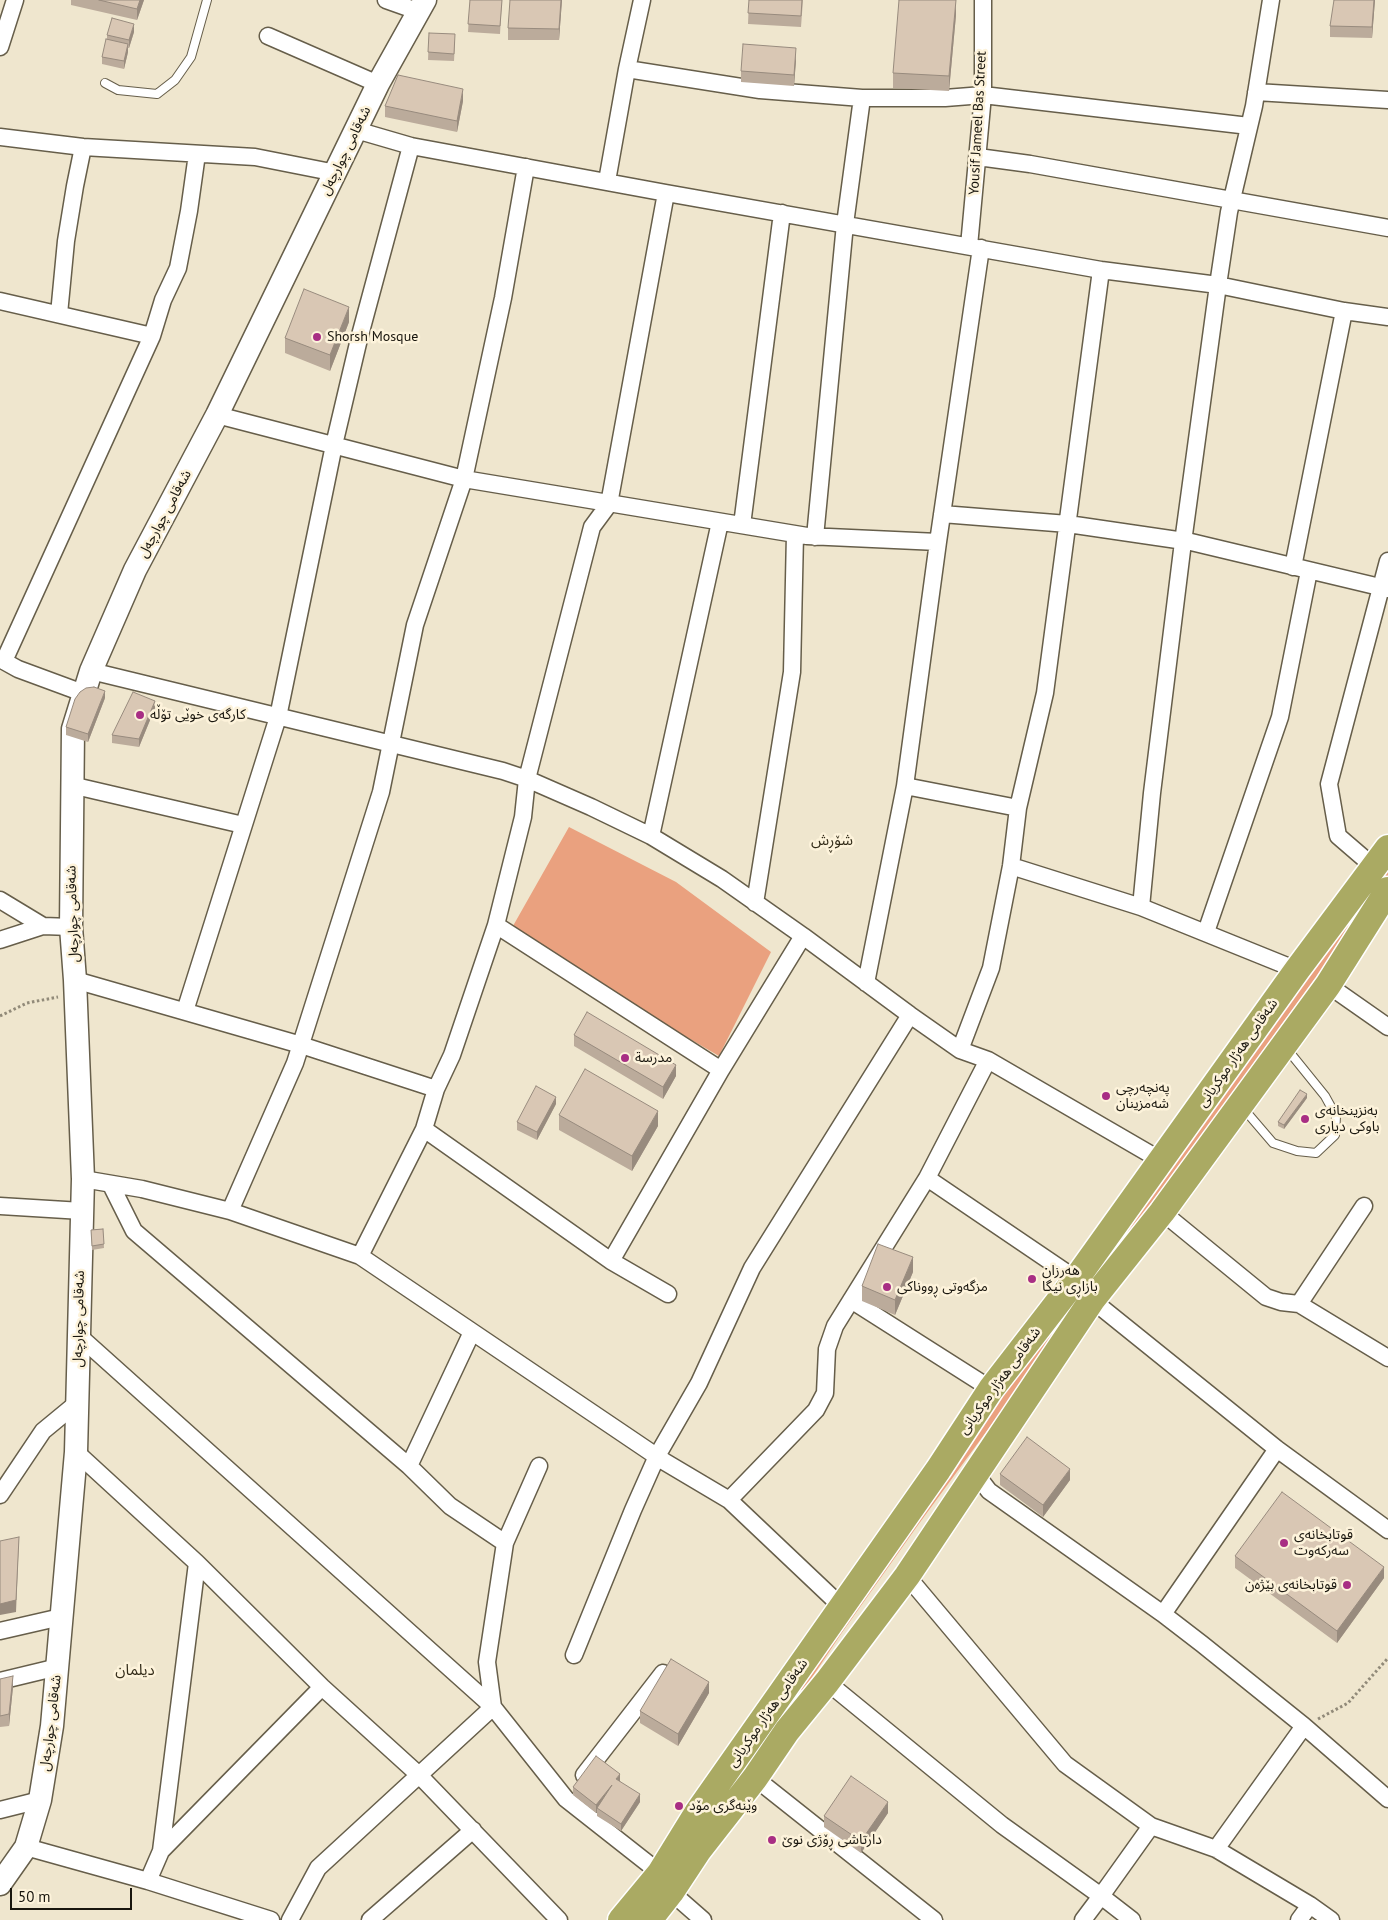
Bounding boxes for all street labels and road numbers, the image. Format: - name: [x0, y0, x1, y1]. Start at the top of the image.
- street label: Yousif Jameel Bas Street: [966, 51, 990, 195]
- street label: شەقامی چوارچەل: [317, 104, 375, 198]
- street label: شەقامی چوارچەل: [135, 467, 195, 561]
- street label: شەقامی چوارچەل: [63, 865, 83, 963]
- street label: شەقامی ھەژار موکریانی: [1194, 996, 1282, 1110]
- street label: شەقامی چوارچەل: [70, 1270, 88, 1368]
- street label: شەقامی ھەژار موکریانی: [955, 1324, 1045, 1438]
- street label: شەقامی ھەژار موکریانی: [724, 1656, 812, 1770]
- street label: شەقامی چوارچەل: [37, 1674, 65, 1772]

